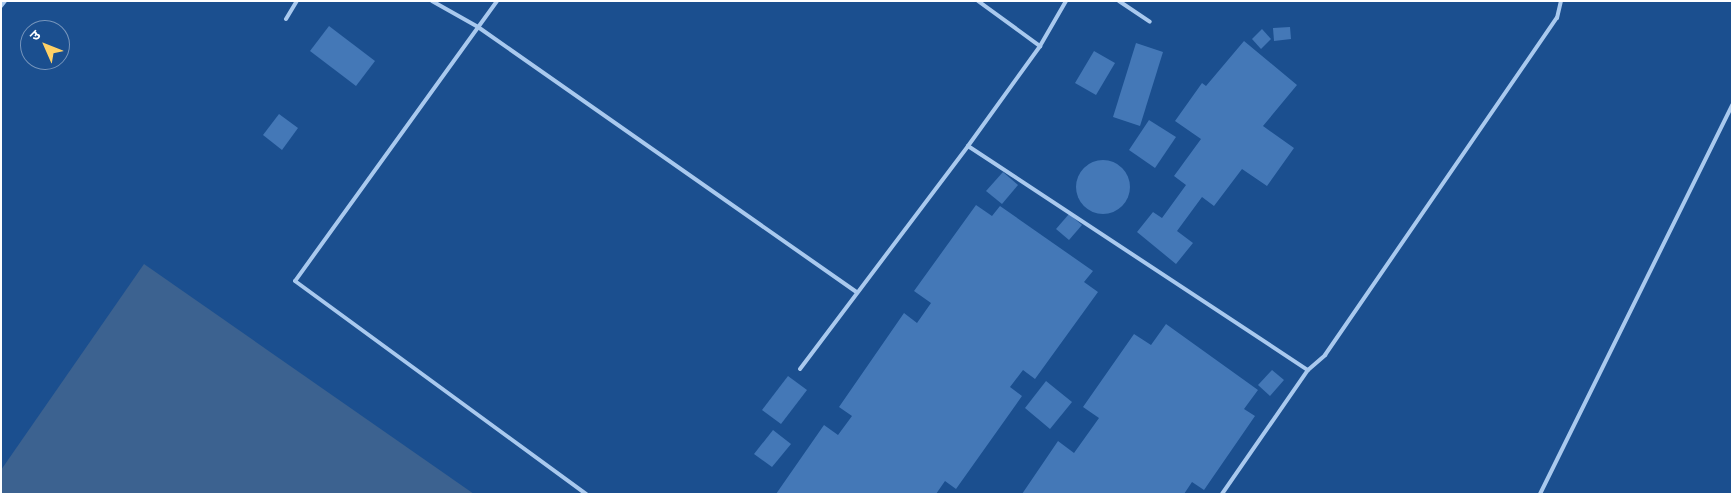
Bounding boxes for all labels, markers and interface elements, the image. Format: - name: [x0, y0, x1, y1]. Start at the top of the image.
- north arrow: [20, 20, 70, 70]
- text: उ: [26, 26, 44, 44]

